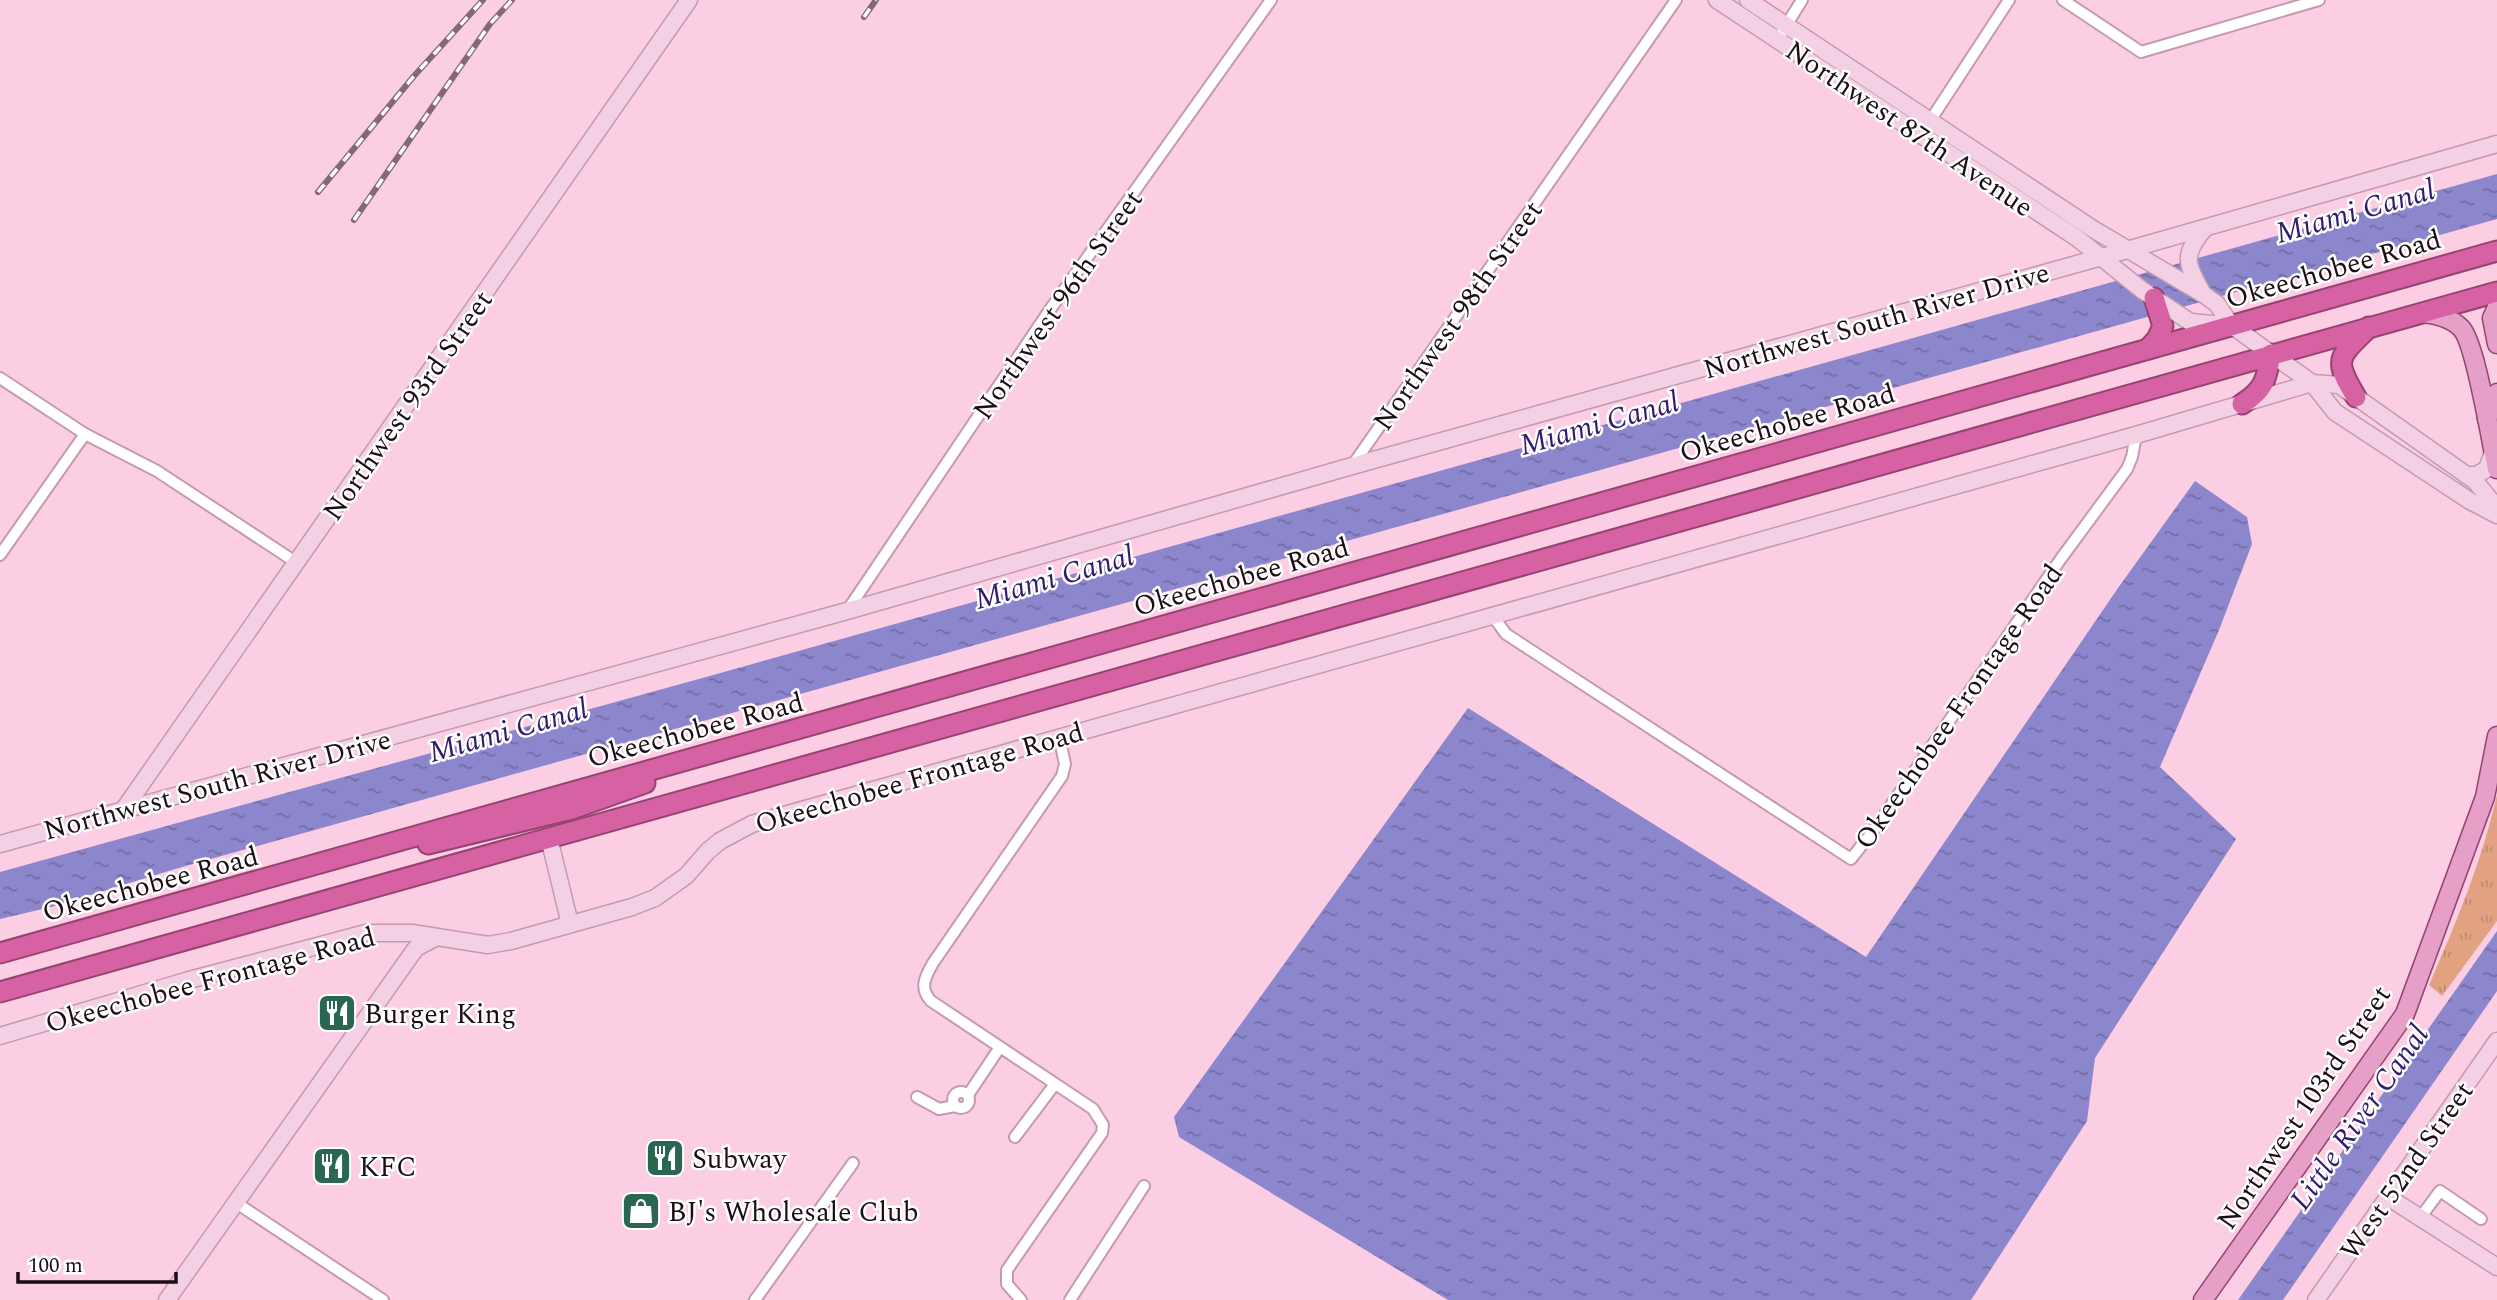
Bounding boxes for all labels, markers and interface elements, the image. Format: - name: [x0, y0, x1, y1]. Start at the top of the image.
- street label: Northwest 87th Avenue: [1776, 30, 2042, 229]
- water label: Miami Canal: [2270, 167, 2441, 257]
- street label: Northwest 96th Street: [962, 181, 1154, 429]
- street label: Northwest 98th Street: [1362, 192, 1554, 440]
- street label: Okeechobee Road: [2221, 218, 2446, 321]
- street label: Northwest South River Drive: [1698, 251, 2055, 391]
- street label: Northwest 93rd Street: [312, 282, 504, 530]
- street label: Okeechobee Road: [1675, 372, 1900, 475]
- water label: Miami Canal: [1514, 379, 1685, 469]
- street label: Okeechobee Road: [1129, 526, 1354, 629]
- water label: Miami Canal: [969, 533, 1140, 623]
- street label: Okeechobee Frontage Road: [1844, 555, 2074, 859]
- street label: Okeechobee Road: [582, 681, 808, 780]
- water label: Miami Canal: [423, 686, 594, 776]
- street label: Okeechobee Frontage Road: [750, 711, 1089, 846]
- street label: Northwest South River Drive: [39, 718, 396, 853]
- street label: Okeechobee Road: [37, 835, 263, 934]
- street label: Okeechobee Frontage Road: [40, 916, 380, 1045]
- street label: Northwest 103rd Street: [2206, 977, 2402, 1239]
- restaurant icon: Burger King: [316, 992, 358, 1034]
- place label: Burger King: [364, 993, 516, 1036]
- water label: Little River Canal: [2279, 1015, 2441, 1220]
- street label: West 52nd Street: [2330, 1073, 2485, 1269]
- restaurant icon: Subway: [644, 1137, 686, 1179]
- place label: Subway: [692, 1138, 788, 1181]
- restaurant icon: KFC: [311, 1145, 353, 1187]
- place label: KFC: [359, 1146, 417, 1189]
- shop icon: BJ's Wholesale Club: [620, 1190, 662, 1232]
- place label: BJ's Wholesale Club: [668, 1191, 919, 1234]
- scale bar: [18, 1240, 175, 1284]
- text: 100 m: [28, 1250, 83, 1282]

